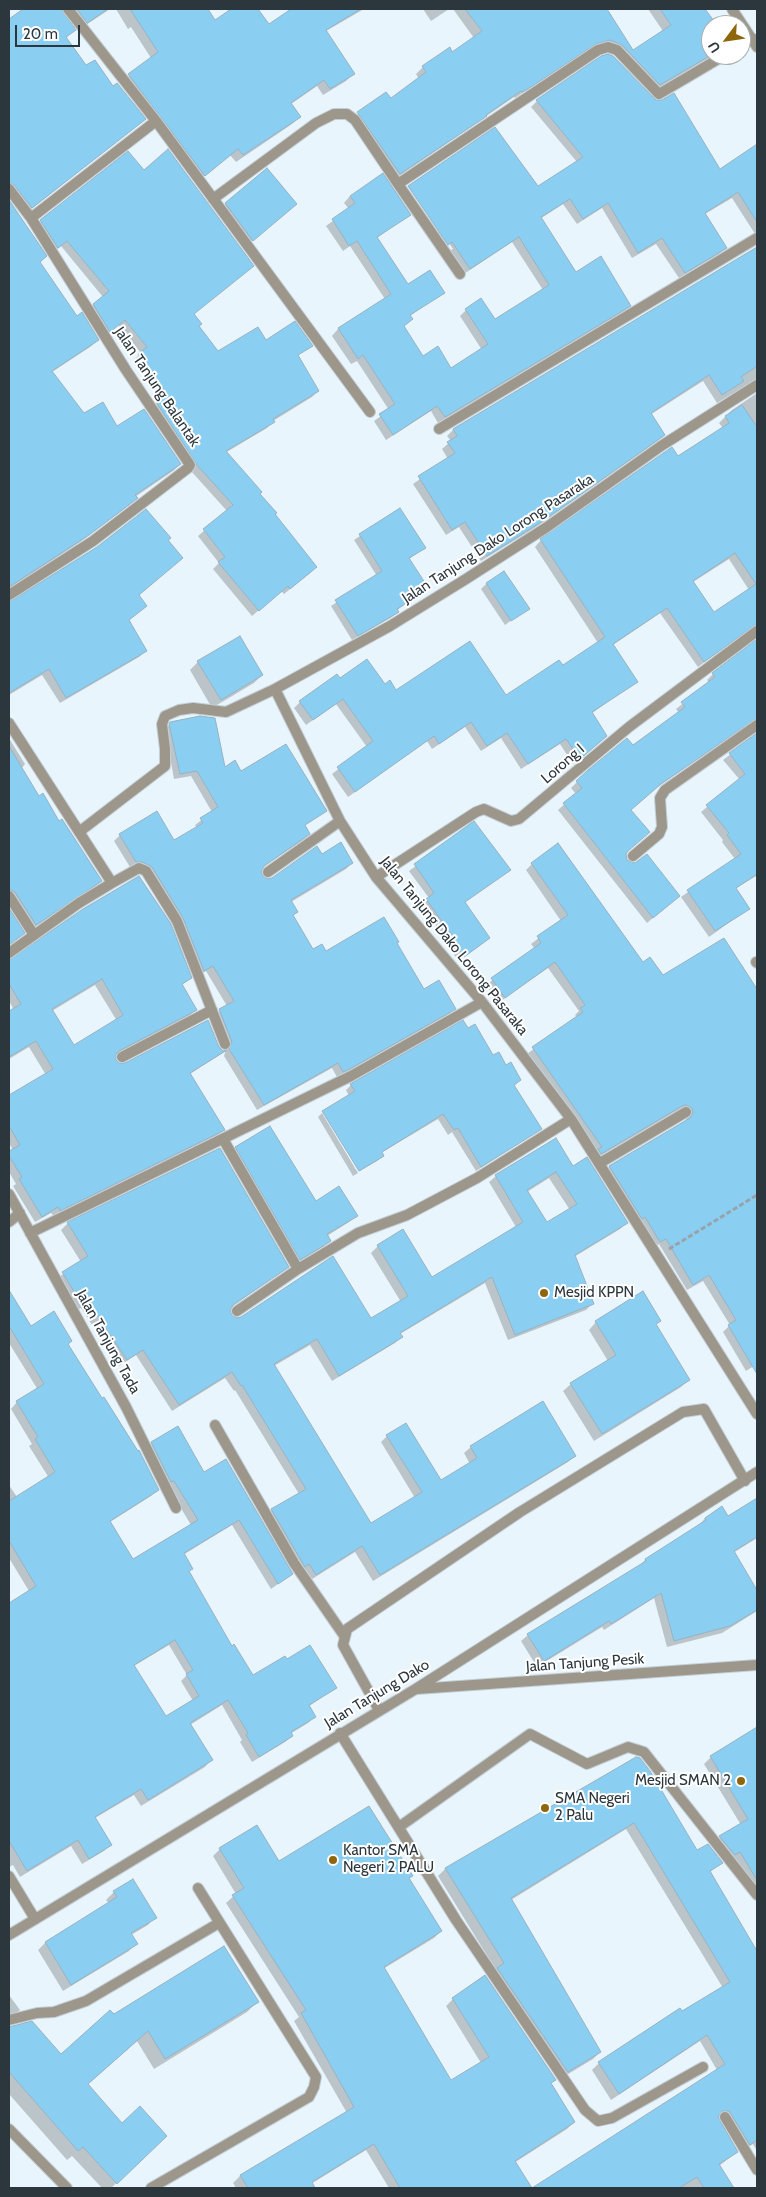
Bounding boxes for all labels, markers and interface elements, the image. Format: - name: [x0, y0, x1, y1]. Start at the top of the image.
- scale bar: [18, 15, 82, 47]
- north arrow: [701, 15, 751, 65]
- text: 20 m: [23, 25, 58, 43]
- text: U: [704, 38, 724, 56]
- street label: Jalan Tanjung Balantak: [110, 324, 204, 450]
- street label: Jalan Tanjung Dako Lorong Pasaraka: [399, 470, 597, 608]
- street label: Lorong I: [538, 740, 588, 788]
- street label: Jalan Tanjung Dako Lorong Pasaraka: [376, 853, 532, 1039]
- place label: Mesjid KPPN: [554, 1284, 634, 1302]
- street label: Jalan Tanjung Tada: [72, 1287, 144, 1397]
- marker: Mesjid KPPN: [538, 1287, 550, 1299]
- street label: Jalan Tanjung Pesik: [525, 1650, 645, 1676]
- street label: Jalan Tanjung Dako: [321, 1656, 433, 1732]
- place label: Mesjid SMAN 2: [635, 1772, 731, 1790]
- marker: Mesjid SMAN 2: [735, 1775, 747, 1787]
- place label: SMA Negeri 2 Palu: [555, 1790, 630, 1825]
- marker: SMA Negeri 2 Palu: [539, 1802, 551, 1814]
- place label: Kantor SMA Negeri 2 PALU: [343, 1842, 434, 1877]
- marker: Kantor SMA Negeri 2 PALU: [327, 1854, 339, 1866]

